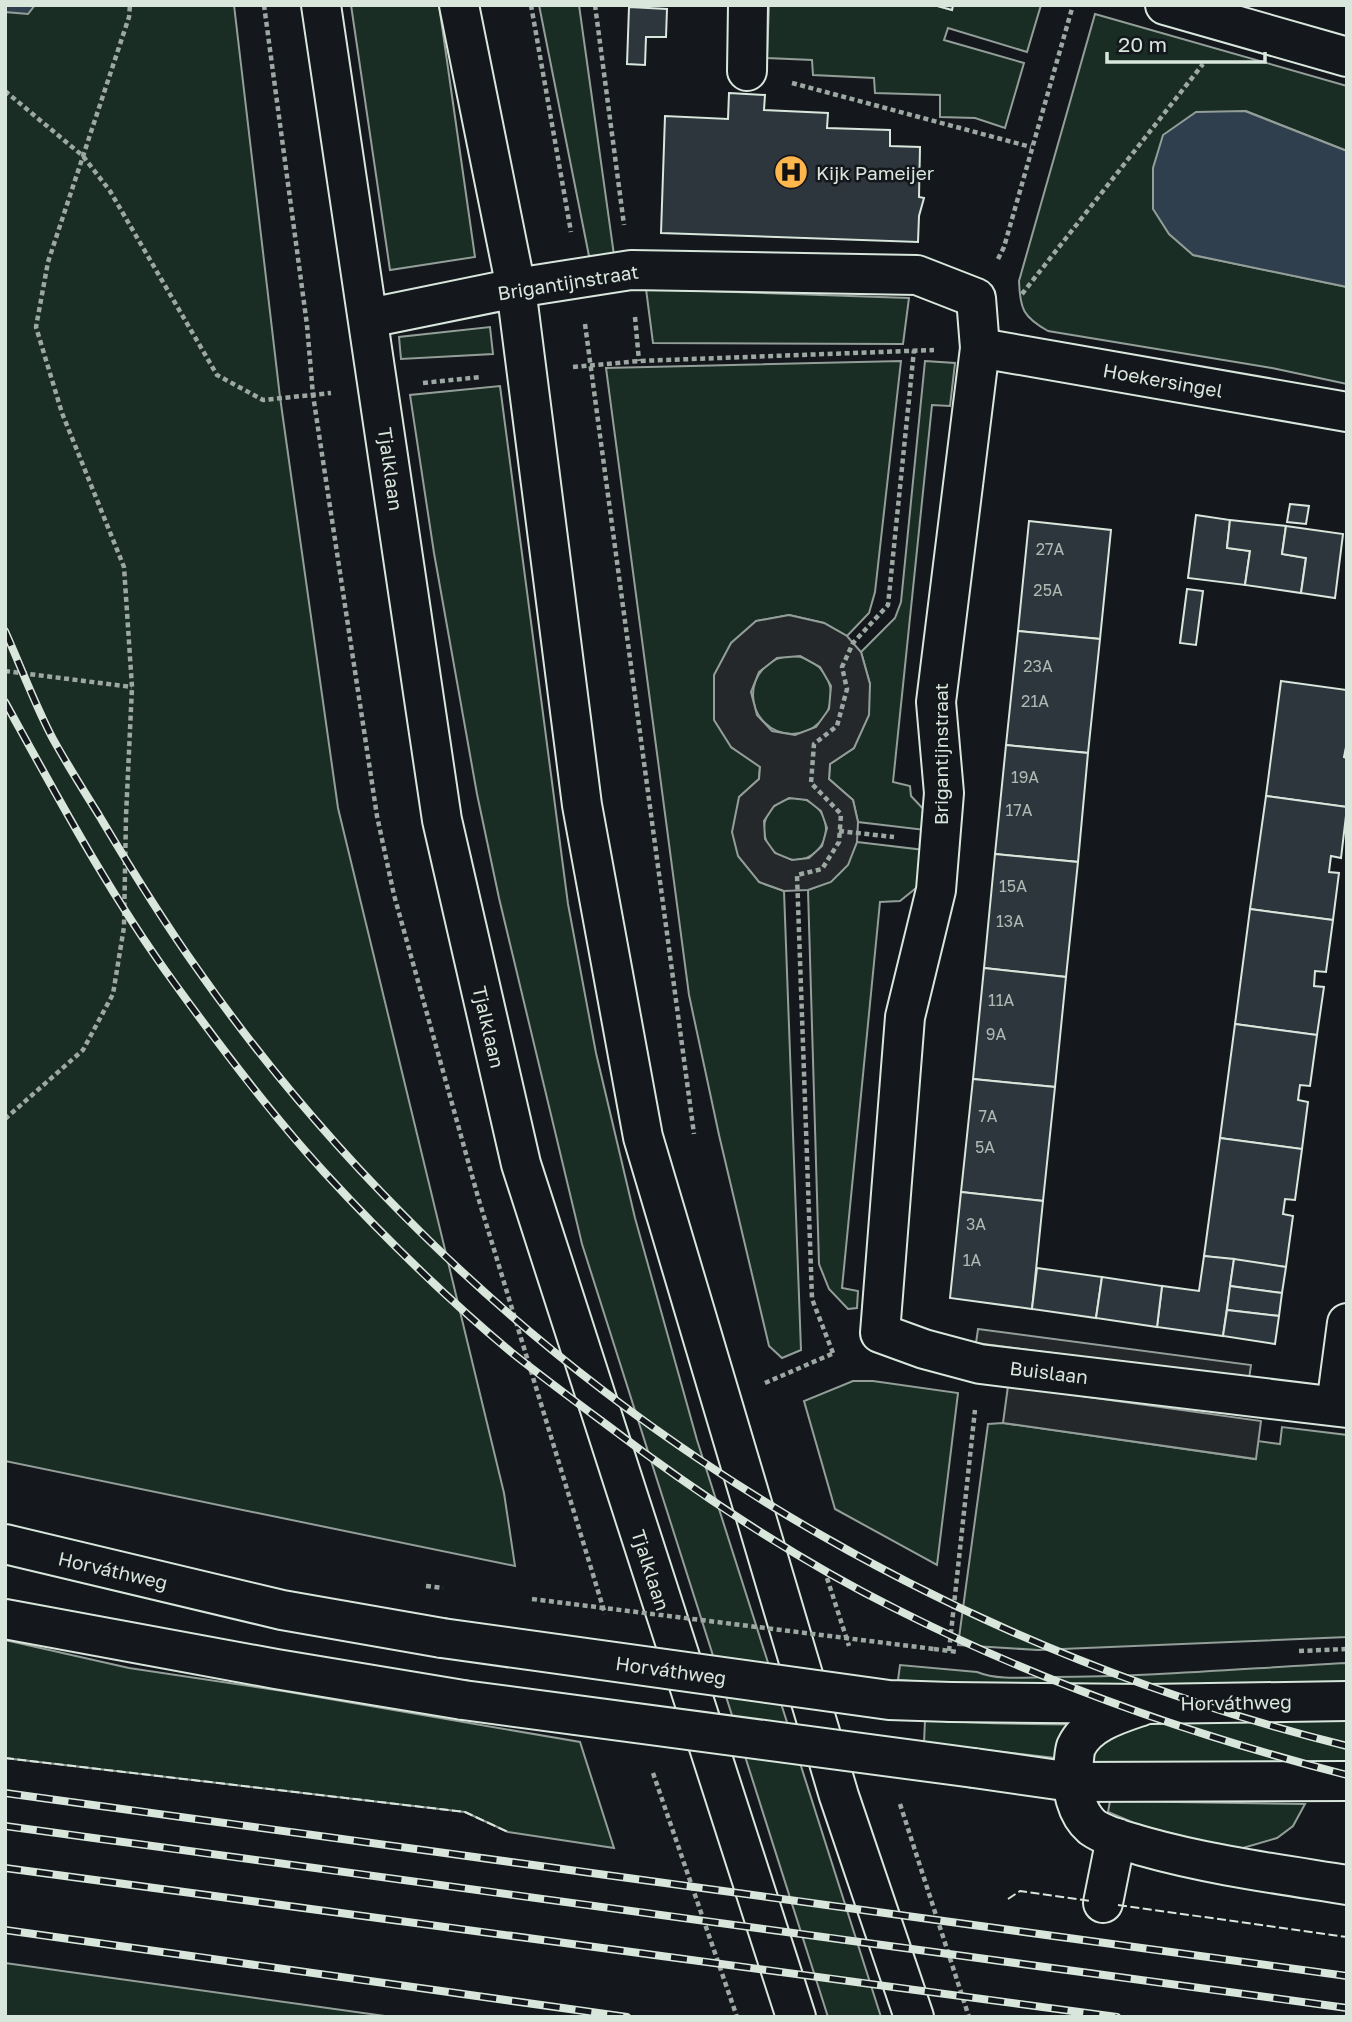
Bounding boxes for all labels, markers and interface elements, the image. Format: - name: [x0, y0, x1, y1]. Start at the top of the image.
- scale bar: [1107, 21, 1264, 65]
- text: 20 m: [1118, 31, 1167, 57]
- hospital icon: Kijk Pameijer: [772, 153, 810, 191]
- place label: Kijk Pameijer: [816, 161, 935, 184]
- street label: Brigantijnstraat: [496, 260, 640, 304]
- street label: Hoekersingel: [1101, 358, 1225, 402]
- street label: Tjalklaan: [374, 426, 408, 512]
- house number: 27A: [1036, 539, 1065, 559]
- house number: 25A: [1033, 580, 1063, 600]
- house number: 23A: [1023, 656, 1053, 676]
- street label: Brigantijnstraat: [929, 683, 952, 825]
- house number: 21A: [1021, 691, 1049, 711]
- house number: 19A: [1011, 767, 1039, 787]
- house number: 17A: [1006, 800, 1033, 820]
- house number: 15A: [999, 876, 1027, 896]
- house number: 13A: [996, 911, 1024, 931]
- street label: Tjalklaan: [468, 984, 510, 1070]
- house number: 11A: [988, 990, 1014, 1010]
- house number: 9A: [986, 1024, 1006, 1044]
- house number: 7A: [978, 1106, 998, 1126]
- house number: 5A: [975, 1137, 995, 1157]
- house number: 3A: [966, 1214, 986, 1234]
- house number: 1A: [963, 1250, 982, 1270]
- street label: Buislaan: [1009, 1356, 1089, 1388]
- street label: Tjalklaan: [627, 1527, 675, 1613]
- street label: Horváthweg: [56, 1546, 170, 1594]
- street label: Horváthweg: [614, 1651, 728, 1689]
- street label: Horváthweg: [1180, 1690, 1292, 1714]

